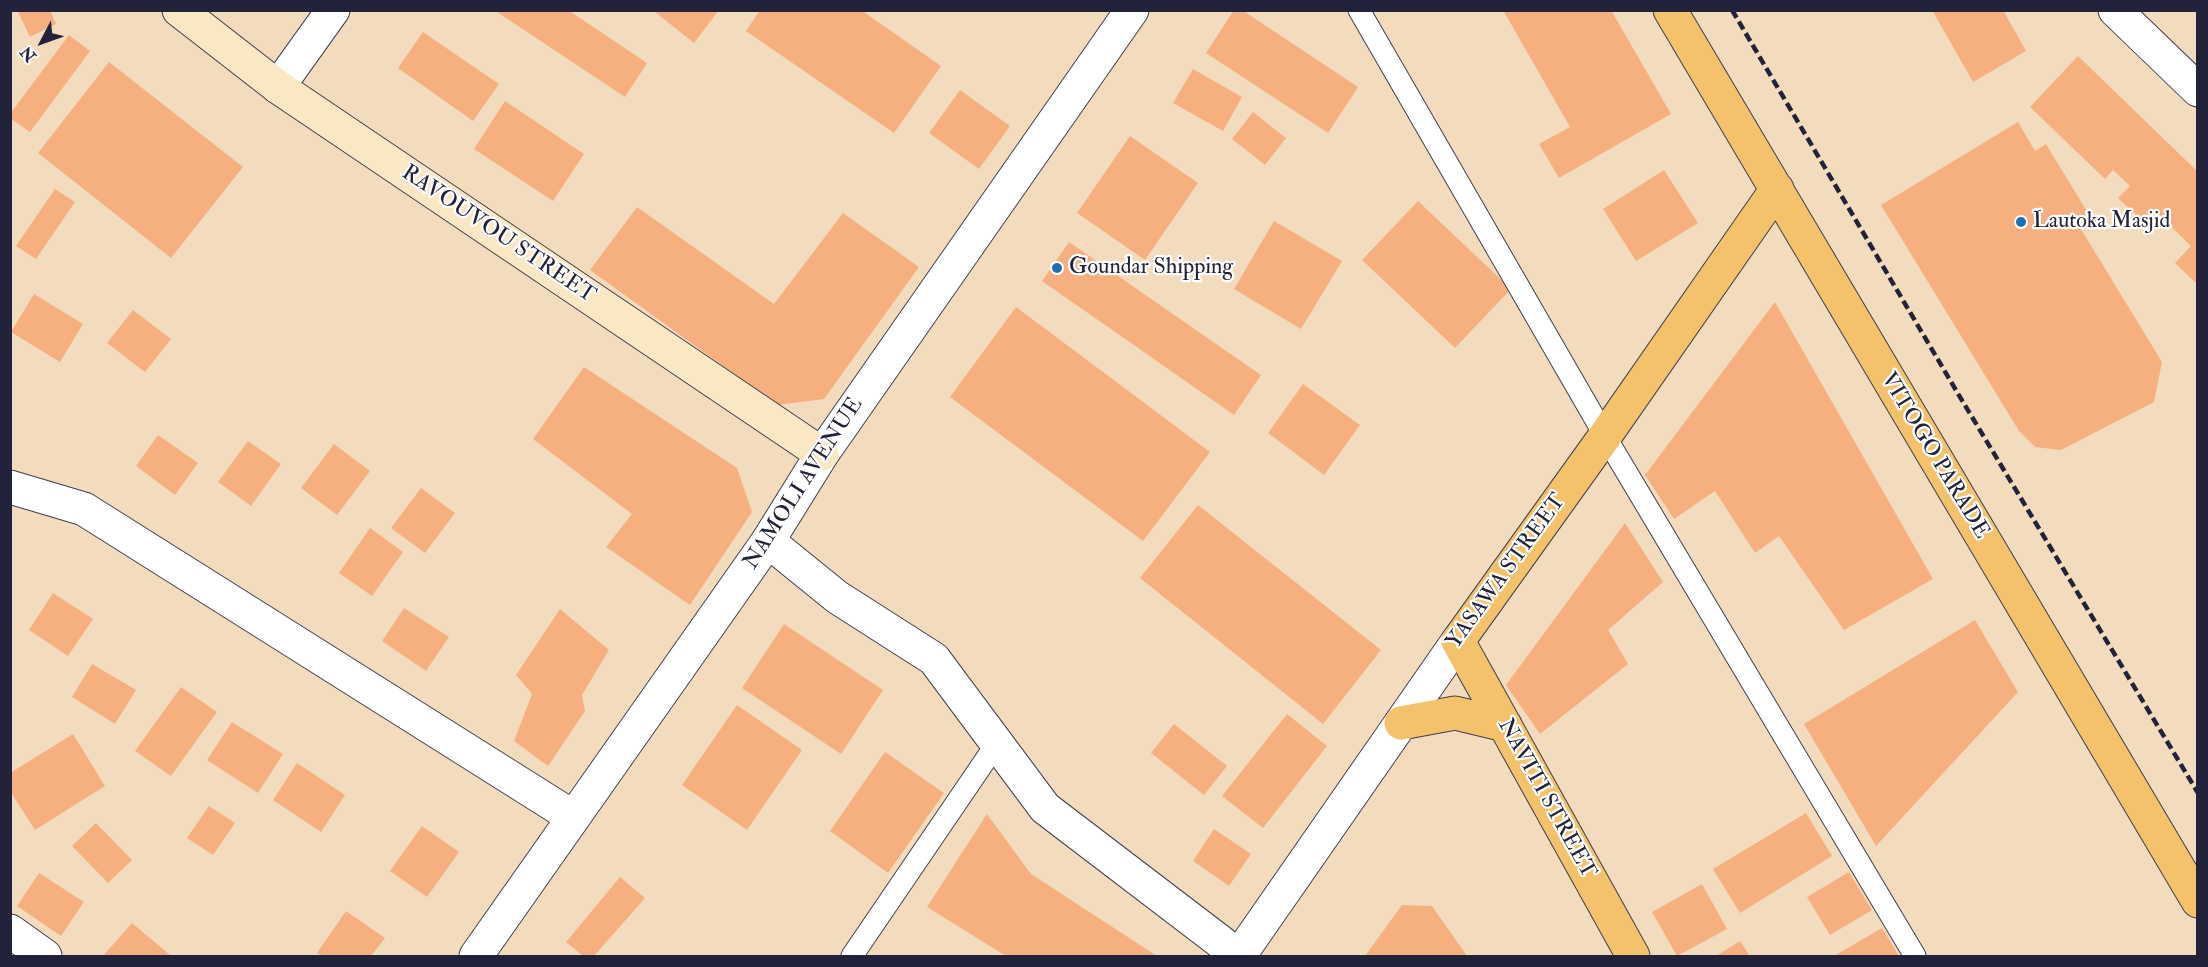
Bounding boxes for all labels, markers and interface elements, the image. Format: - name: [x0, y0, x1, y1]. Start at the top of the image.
- north arrow: [12, 12, 72, 72]
- text: N: [16, 42, 41, 66]
- street label: RAVOUVOU STREET: [396, 160, 600, 310]
- place label: Lautoka Masjid: [2033, 209, 2170, 235]
- marker: Lautoka Masjid: [2014, 215, 2028, 229]
- place label: Goundar Shipping: [1069, 255, 1233, 281]
- marker: Goundar Shipping: [1050, 261, 1064, 275]
- street label: VITOGO PARADE: [1874, 368, 1994, 544]
- street label: NAMOLI AVENUE: [739, 393, 869, 575]
- street label: YASAWA STREET: [1442, 489, 1572, 655]
- street label: NAVITI STREET: [1491, 715, 1601, 883]

